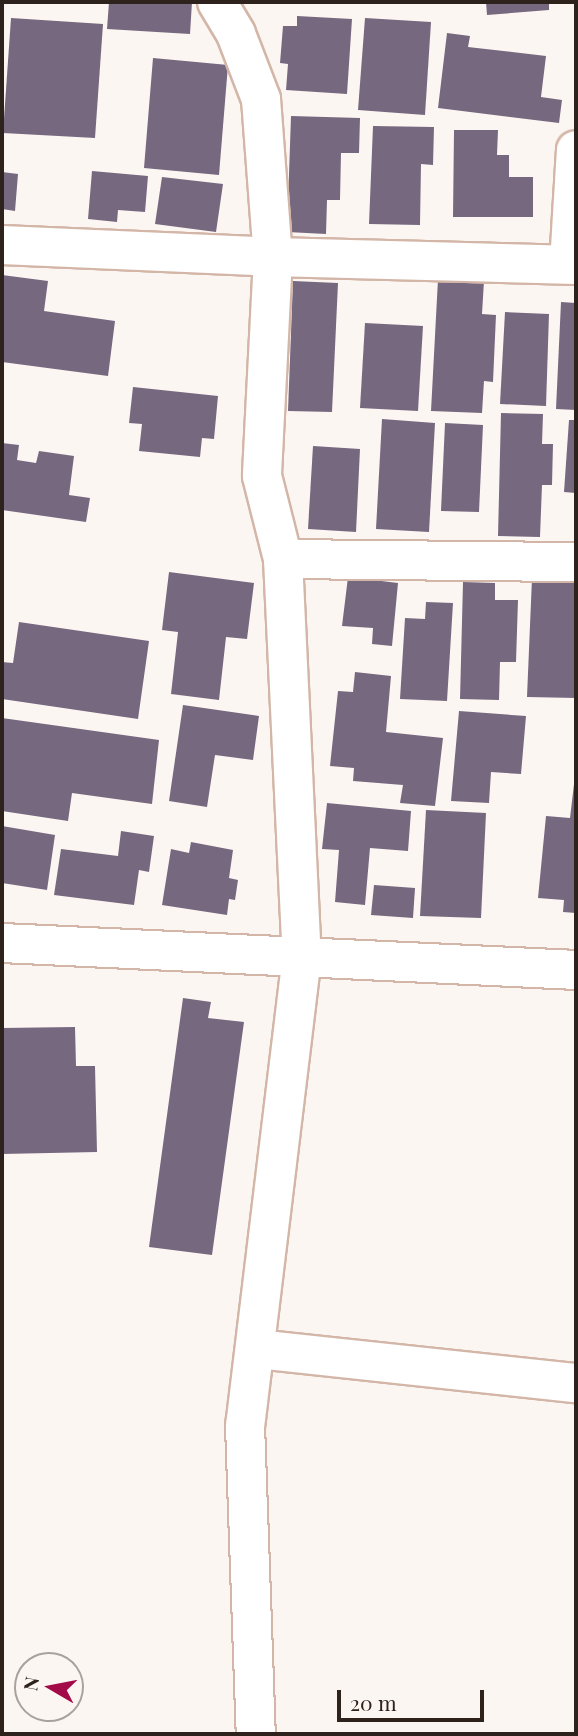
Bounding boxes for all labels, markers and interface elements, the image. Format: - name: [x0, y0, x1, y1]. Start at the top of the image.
- north arrow: [14, 1652, 84, 1722]
- text: N: [16, 1675, 44, 1693]
- scale bar: [340, 1676, 487, 1720]
- text: 20 m: [350, 1688, 397, 1716]

